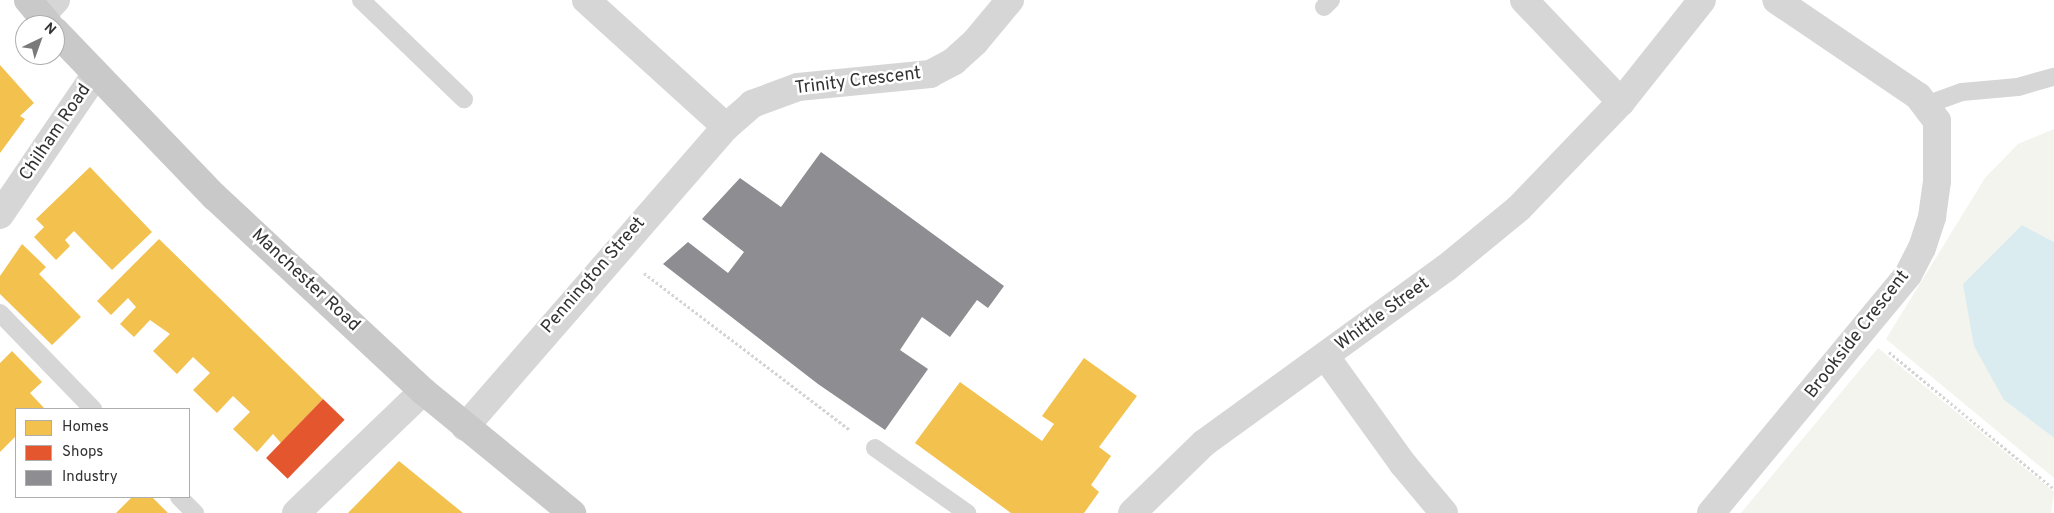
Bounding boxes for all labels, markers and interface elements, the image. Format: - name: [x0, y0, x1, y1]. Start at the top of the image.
- north arrow: [15, 15, 65, 65]
- text: N: [40, 20, 59, 39]
- street label: Trinity Crescent: [794, 64, 922, 100]
- street label: Chilham Road: [16, 80, 96, 186]
- street label: Pennington Street: [538, 213, 650, 339]
- street label: Manchester Road: [246, 225, 364, 337]
- street label: Brookside Crescent: [1801, 267, 1915, 403]
- street label: Whittle Street: [1332, 274, 1434, 356]
- legend: [15, 408, 190, 498]
- text: Homes: [62, 418, 109, 437]
- text: Shops: [62, 443, 103, 462]
- text: Industry: [62, 468, 118, 487]

